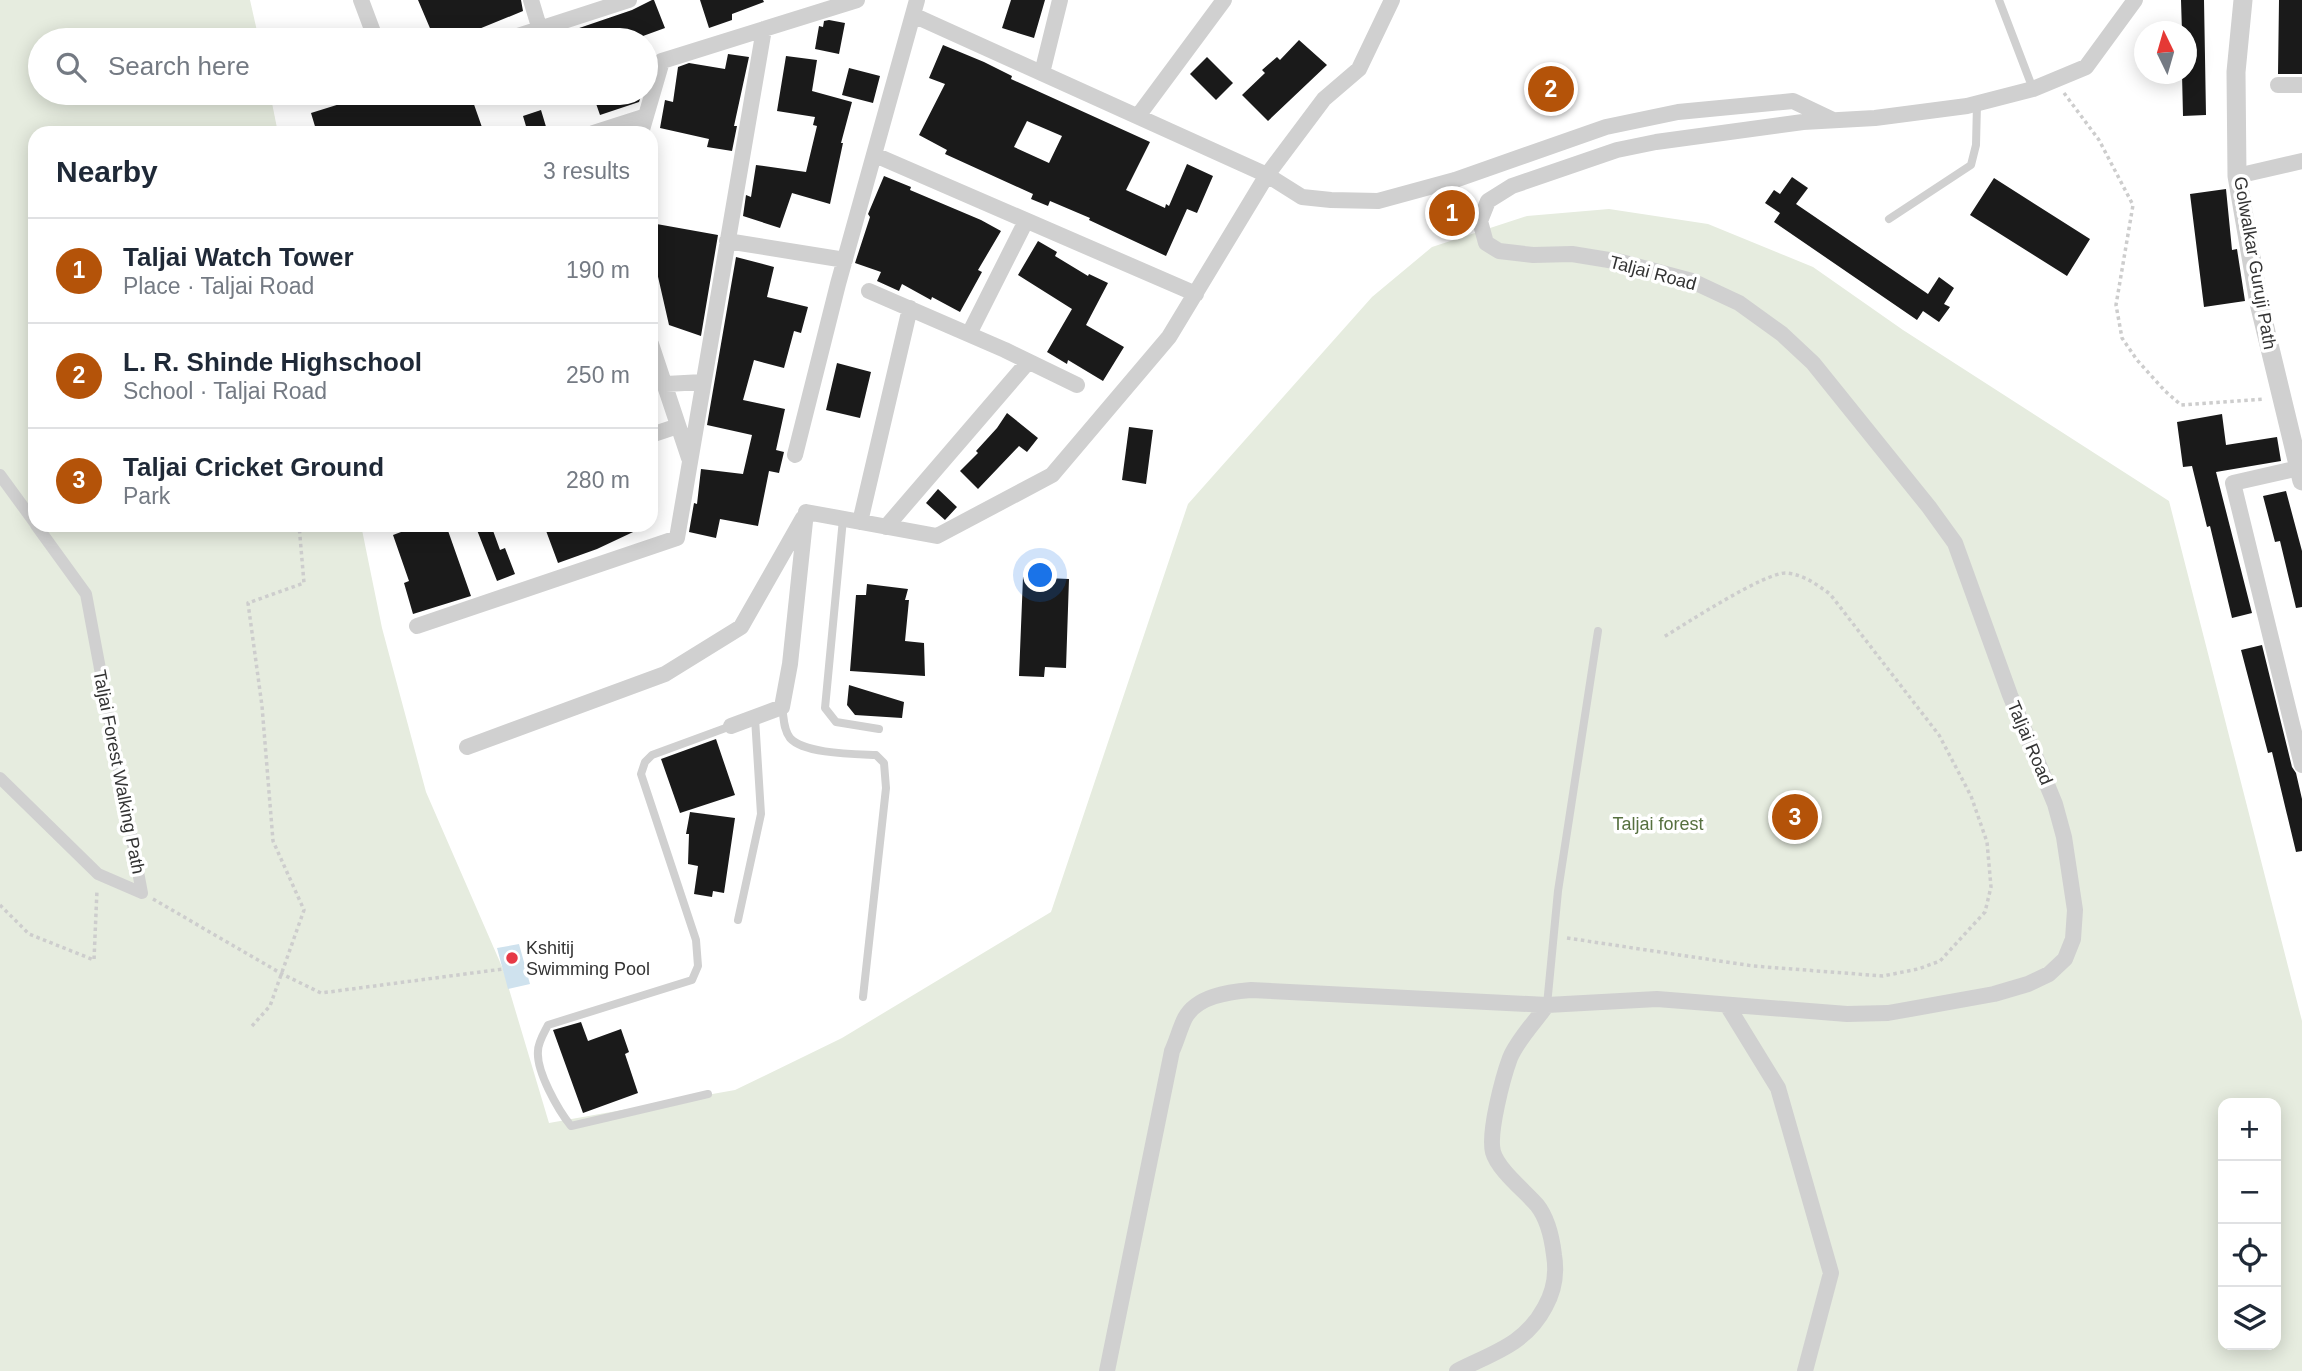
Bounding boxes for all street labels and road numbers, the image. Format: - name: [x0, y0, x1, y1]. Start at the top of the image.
- street label: Golwalkar Guruji Path: [2230, 175, 2280, 351]
- street label: Taljai Road: [1607, 252, 1699, 294]
- street label: Taljai Forest Walking Path: [89, 668, 149, 876]
- street label: Taljai Road: [2003, 698, 2057, 788]

